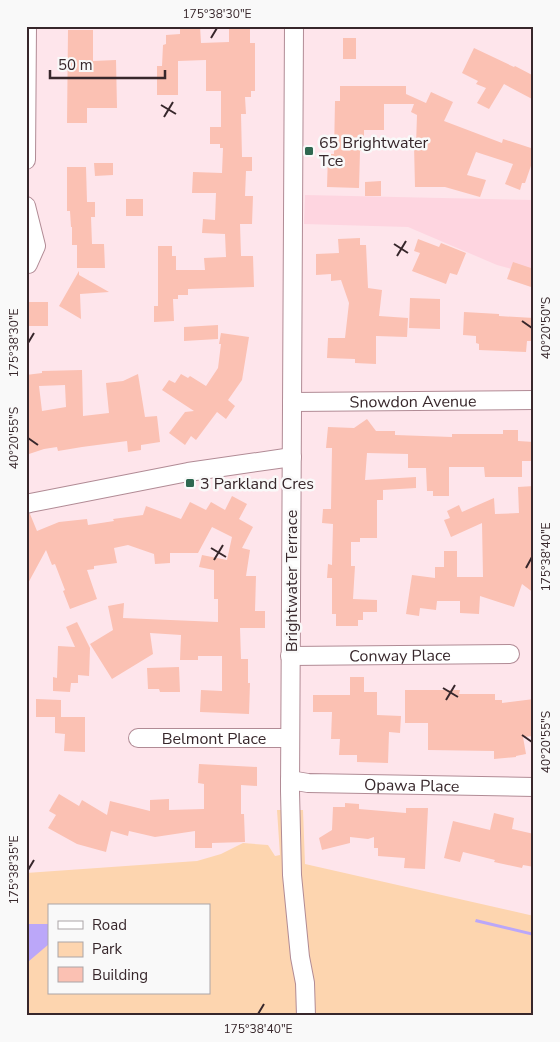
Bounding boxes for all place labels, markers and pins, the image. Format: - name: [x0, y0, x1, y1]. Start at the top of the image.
- place label: 65 Brightwater Tce: [319, 132, 429, 172]
- marker: 65 Brightwater Tce: [303, 145, 315, 157]
- place label: 3 Parkland Cres: [200, 473, 314, 495]
- marker: 3 Parkland Cres: [184, 477, 196, 489]

